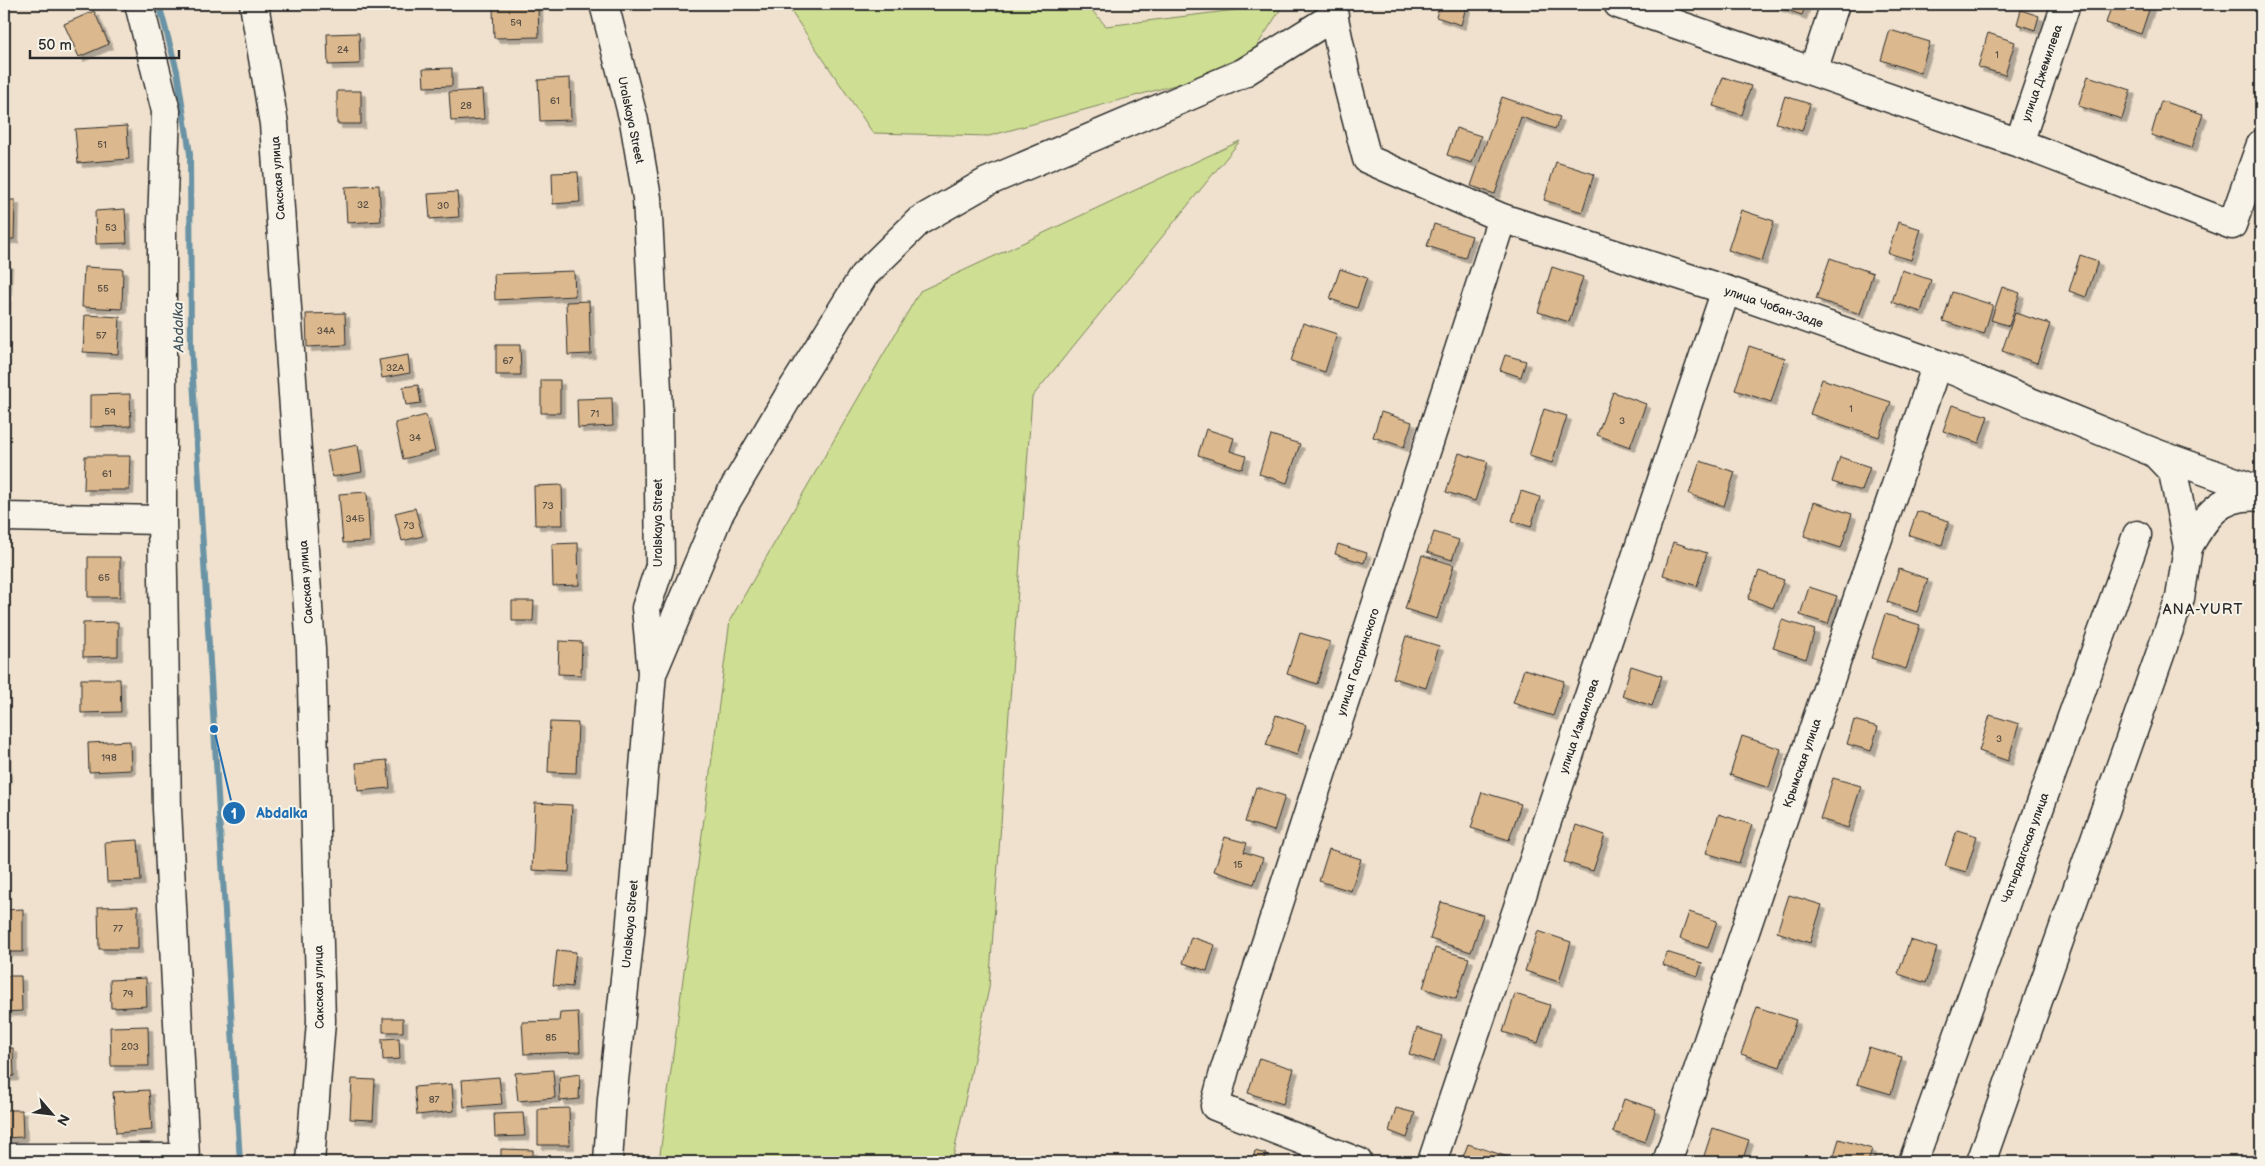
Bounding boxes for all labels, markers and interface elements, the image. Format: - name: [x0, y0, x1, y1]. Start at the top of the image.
- house number: 59: [510, 17, 522, 29]
- street label: улица Джемилева: [2019, 23, 2066, 124]
- scale bar: [30, 28, 179, 60]
- text: 50 m: [38, 36, 72, 55]
- house number: 24: [337, 44, 349, 56]
- house number: 1: [1995, 49, 1999, 61]
- street label: Uralskaya Street: [614, 75, 647, 165]
- house number: 61: [550, 95, 560, 107]
- house number: 28: [460, 100, 472, 112]
- street label: Сакская улица: [268, 136, 289, 220]
- house number: 51: [97, 139, 107, 151]
- house number: 32: [357, 199, 369, 211]
- house number: 30: [437, 200, 449, 212]
- house number: 53: [105, 222, 117, 234]
- house number: 55: [97, 283, 109, 295]
- street label: улица Чобан-Заде: [1722, 284, 1826, 332]
- water label: Abdalka: [170, 302, 187, 353]
- house number: 34А: [317, 325, 336, 337]
- house number: 57: [96, 330, 106, 342]
- house number: 67: [502, 355, 514, 367]
- house number: 32А: [386, 362, 405, 374]
- house number: 1: [1849, 403, 1853, 415]
- house number: 59: [104, 406, 116, 418]
- house number: 71: [591, 408, 600, 420]
- house number: 3: [1619, 415, 1625, 427]
- house number: 34: [409, 432, 421, 444]
- house number: 61: [102, 468, 112, 480]
- street label: Uralskaya Street: [651, 478, 666, 567]
- house number: 73: [542, 500, 554, 512]
- house number: 34Б: [345, 513, 365, 525]
- house number: 73: [403, 520, 415, 532]
- street label: Сакская улица: [296, 540, 317, 624]
- house number: 65: [98, 572, 110, 584]
- district label: ANA-YURT: [2162, 600, 2244, 619]
- street label: улица Гаспринского: [1334, 606, 1383, 718]
- street label: улица Измаилова: [1556, 677, 1603, 776]
- street label: Крымская улица: [1780, 717, 1825, 810]
- house number: 3: [1996, 733, 2002, 745]
- house number: 198: [101, 752, 117, 764]
- street label: Чатырдагская улица: [1998, 791, 2052, 906]
- callout: Abdalka: [221, 799, 318, 828]
- text: 1: [231, 805, 237, 824]
- text: Abdalka: [255, 805, 308, 822]
- house number: 15: [1233, 859, 1243, 871]
- street label: Uralskaya Street: [619, 879, 642, 969]
- house number: 77: [113, 923, 123, 935]
- street label: Сакская улица: [311, 945, 328, 1029]
- house number: 79: [123, 988, 134, 1000]
- house number: 85: [545, 1032, 557, 1044]
- house number: 203: [121, 1041, 139, 1053]
- north arrow: [28, 1088, 78, 1138]
- house number: 87: [429, 1094, 439, 1106]
- text: N: [53, 1111, 73, 1129]

